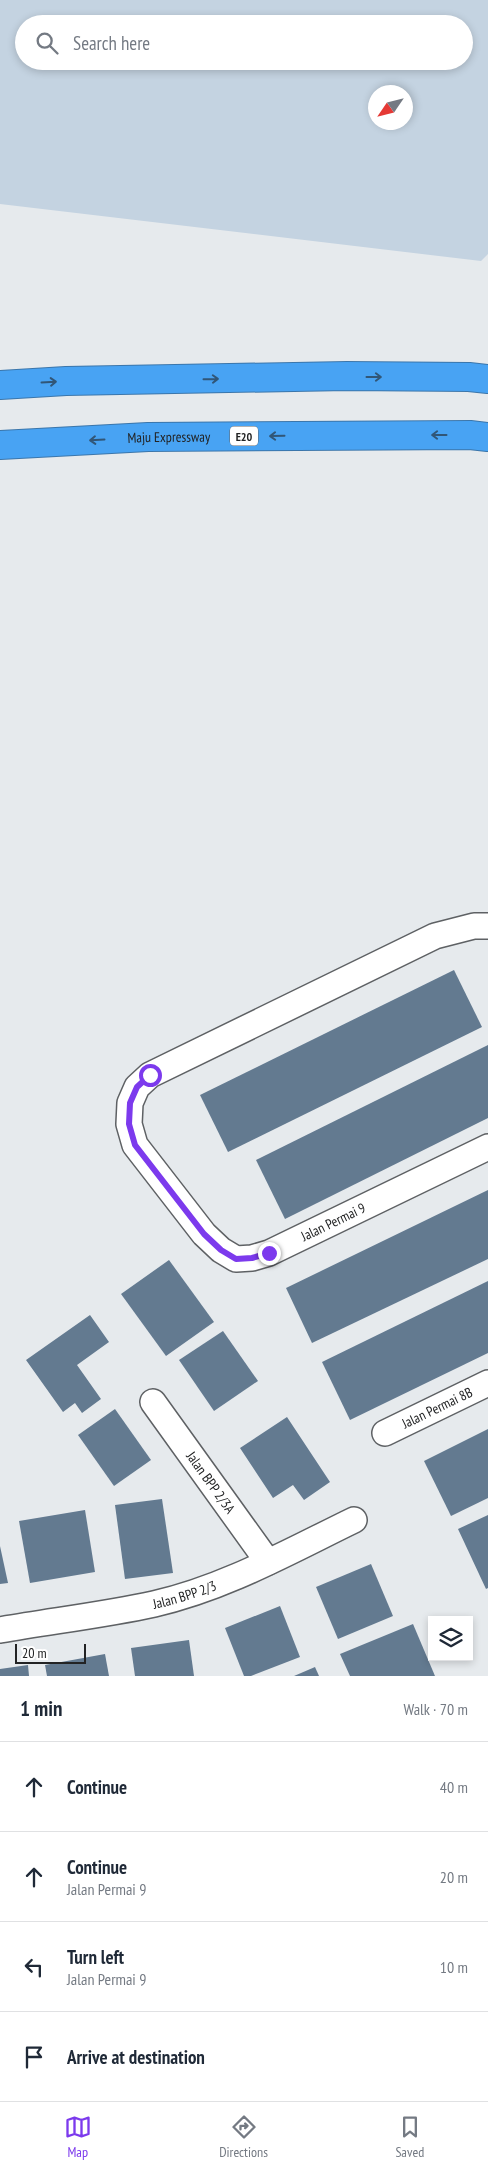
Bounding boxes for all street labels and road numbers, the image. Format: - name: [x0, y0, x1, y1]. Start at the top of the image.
- road number: E20: [230, 426, 258, 446]
- street label: Maju Expressway: [127, 428, 211, 447]
- street label: Jalan Permai 9: [297, 1199, 369, 1246]
- street label: Jalan Permai 8B: [398, 1383, 475, 1433]
- street label: Jalan BPP 2/3A: [182, 1447, 239, 1517]
- street label: Jalan BPP 2/3: [150, 1577, 219, 1613]

